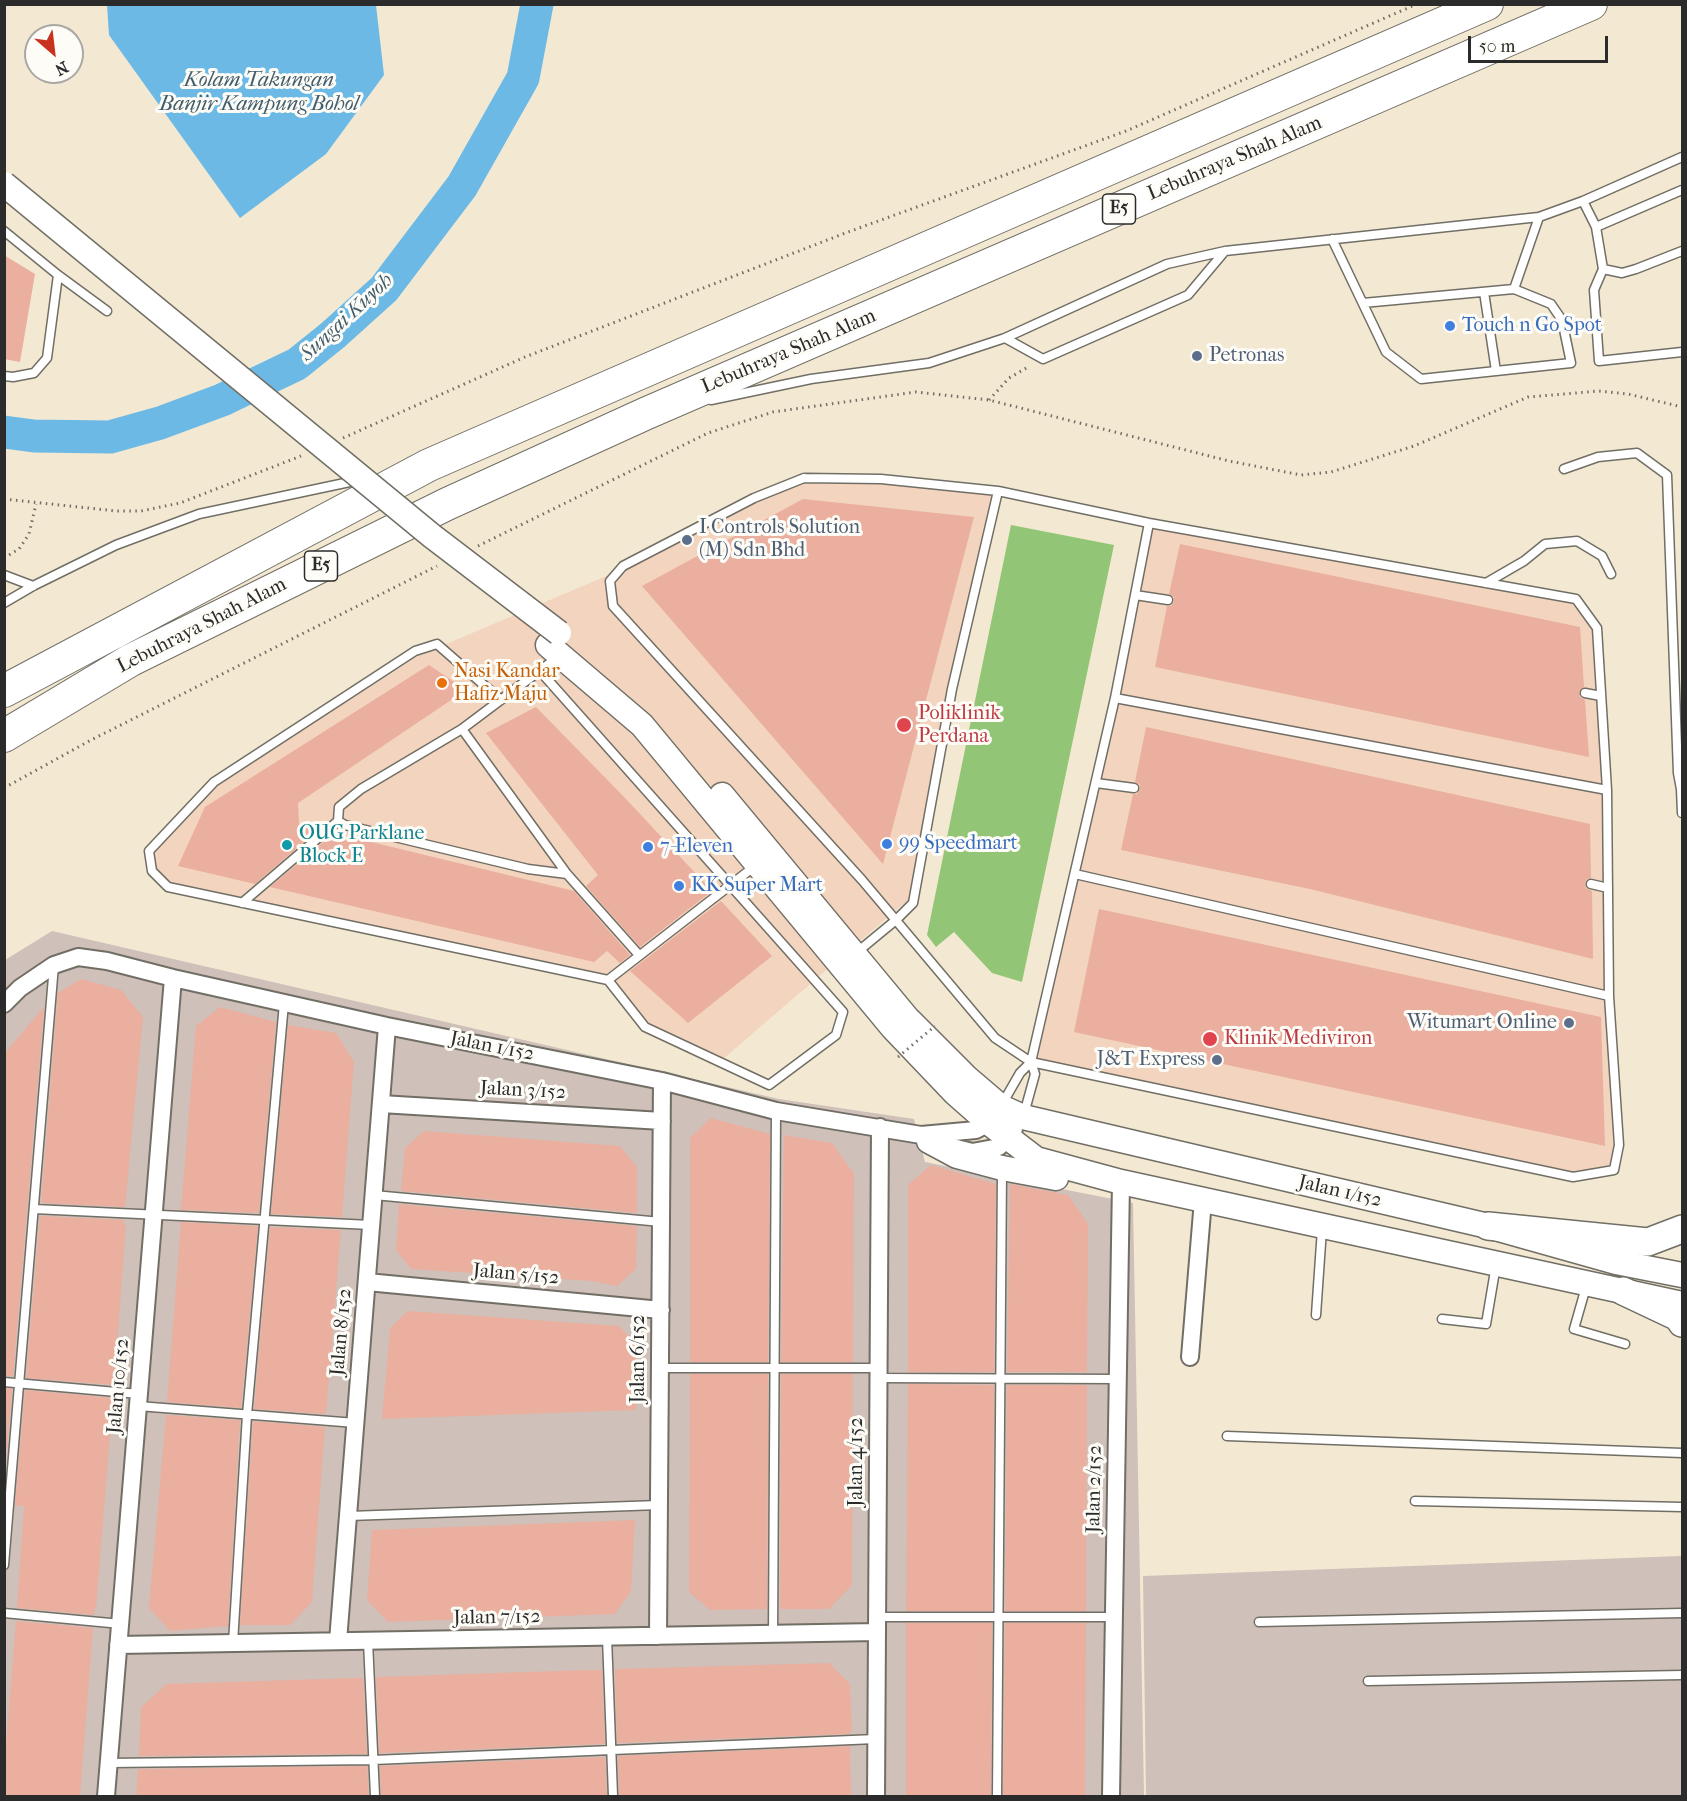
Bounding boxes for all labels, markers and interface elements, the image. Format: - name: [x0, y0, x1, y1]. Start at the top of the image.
- north arrow: [24, 24, 84, 84]
- scale bar: [1471, 24, 1610, 62]
- text: 50 m: [1479, 36, 1515, 57]
- text: N: [52, 57, 72, 80]
- water label: Kolam Takungan Banjir Kampung Bohol: [159, 68, 359, 118]
- street label: Lebuhraya Shah Alam: [1144, 111, 1326, 207]
- road number: E5: [1102, 194, 1136, 224]
- water label: Sungai Kuyoh: [295, 269, 399, 367]
- street label: Lebuhraya Shah Alam: [698, 304, 880, 400]
- place label: Touch n Go Spot: [1462, 314, 1602, 338]
- marker: Touch n Go Spot: [1443, 319, 1457, 333]
- place label: Petronas: [1209, 344, 1284, 368]
- marker: Petronas: [1190, 349, 1204, 363]
- place label: I Controls Solution (M) Sdn Bhd: [699, 516, 860, 563]
- marker: I Controls Solution (M) Sdn Bhd: [680, 533, 694, 547]
- road number: E5: [304, 551, 338, 581]
- street label: Lebuhraya Shah Alam: [113, 573, 291, 679]
- place label: Nasi Kandar Hafiz Maju: [454, 660, 560, 707]
- marker: Nasi Kandar Hafiz Maju: [435, 676, 449, 690]
- place label: Poliklinik Perdana: [918, 702, 1001, 749]
- marker: Poliklinik Perdana: [895, 716, 913, 734]
- place label: OUG Parklane Block E: [299, 822, 424, 869]
- place label: 99 Speedmart: [899, 832, 1018, 856]
- place label: 7-Eleven: [660, 835, 733, 859]
- marker: 99 Speedmart: [880, 837, 894, 851]
- marker: OUG Parklane Block E: [280, 838, 294, 852]
- marker: 7-Eleven: [641, 840, 655, 854]
- place label: KK Super Mart: [691, 874, 823, 898]
- marker: KK Super Mart: [672, 879, 686, 893]
- place label: Witumart Online: [1407, 1011, 1557, 1035]
- marker: Witumart Online: [1562, 1016, 1576, 1030]
- street label: Jalan 1/152: [448, 1027, 536, 1067]
- place label: Klinik Mediviron: [1224, 1027, 1372, 1051]
- marker: Klinik Mediviron: [1201, 1030, 1219, 1048]
- place label: J&T Express: [1097, 1048, 1205, 1072]
- marker: J&T Express: [1210, 1053, 1224, 1067]
- street label: Jalan 3/152: [479, 1077, 567, 1105]
- street label: Jalan 1/152: [1296, 1171, 1384, 1213]
- street label: Jalan 5/152: [472, 1259, 560, 1291]
- street label: Jalan 8/152: [326, 1287, 358, 1377]
- street label: Jalan 6/152: [627, 1315, 651, 1403]
- street label: Jalan 10/152: [103, 1337, 135, 1435]
- street label: Jalan 4/152: [845, 1417, 869, 1507]
- street label: Jalan 2/152: [1082, 1445, 1108, 1533]
- street label: Jalan 7/152: [453, 1605, 541, 1631]

